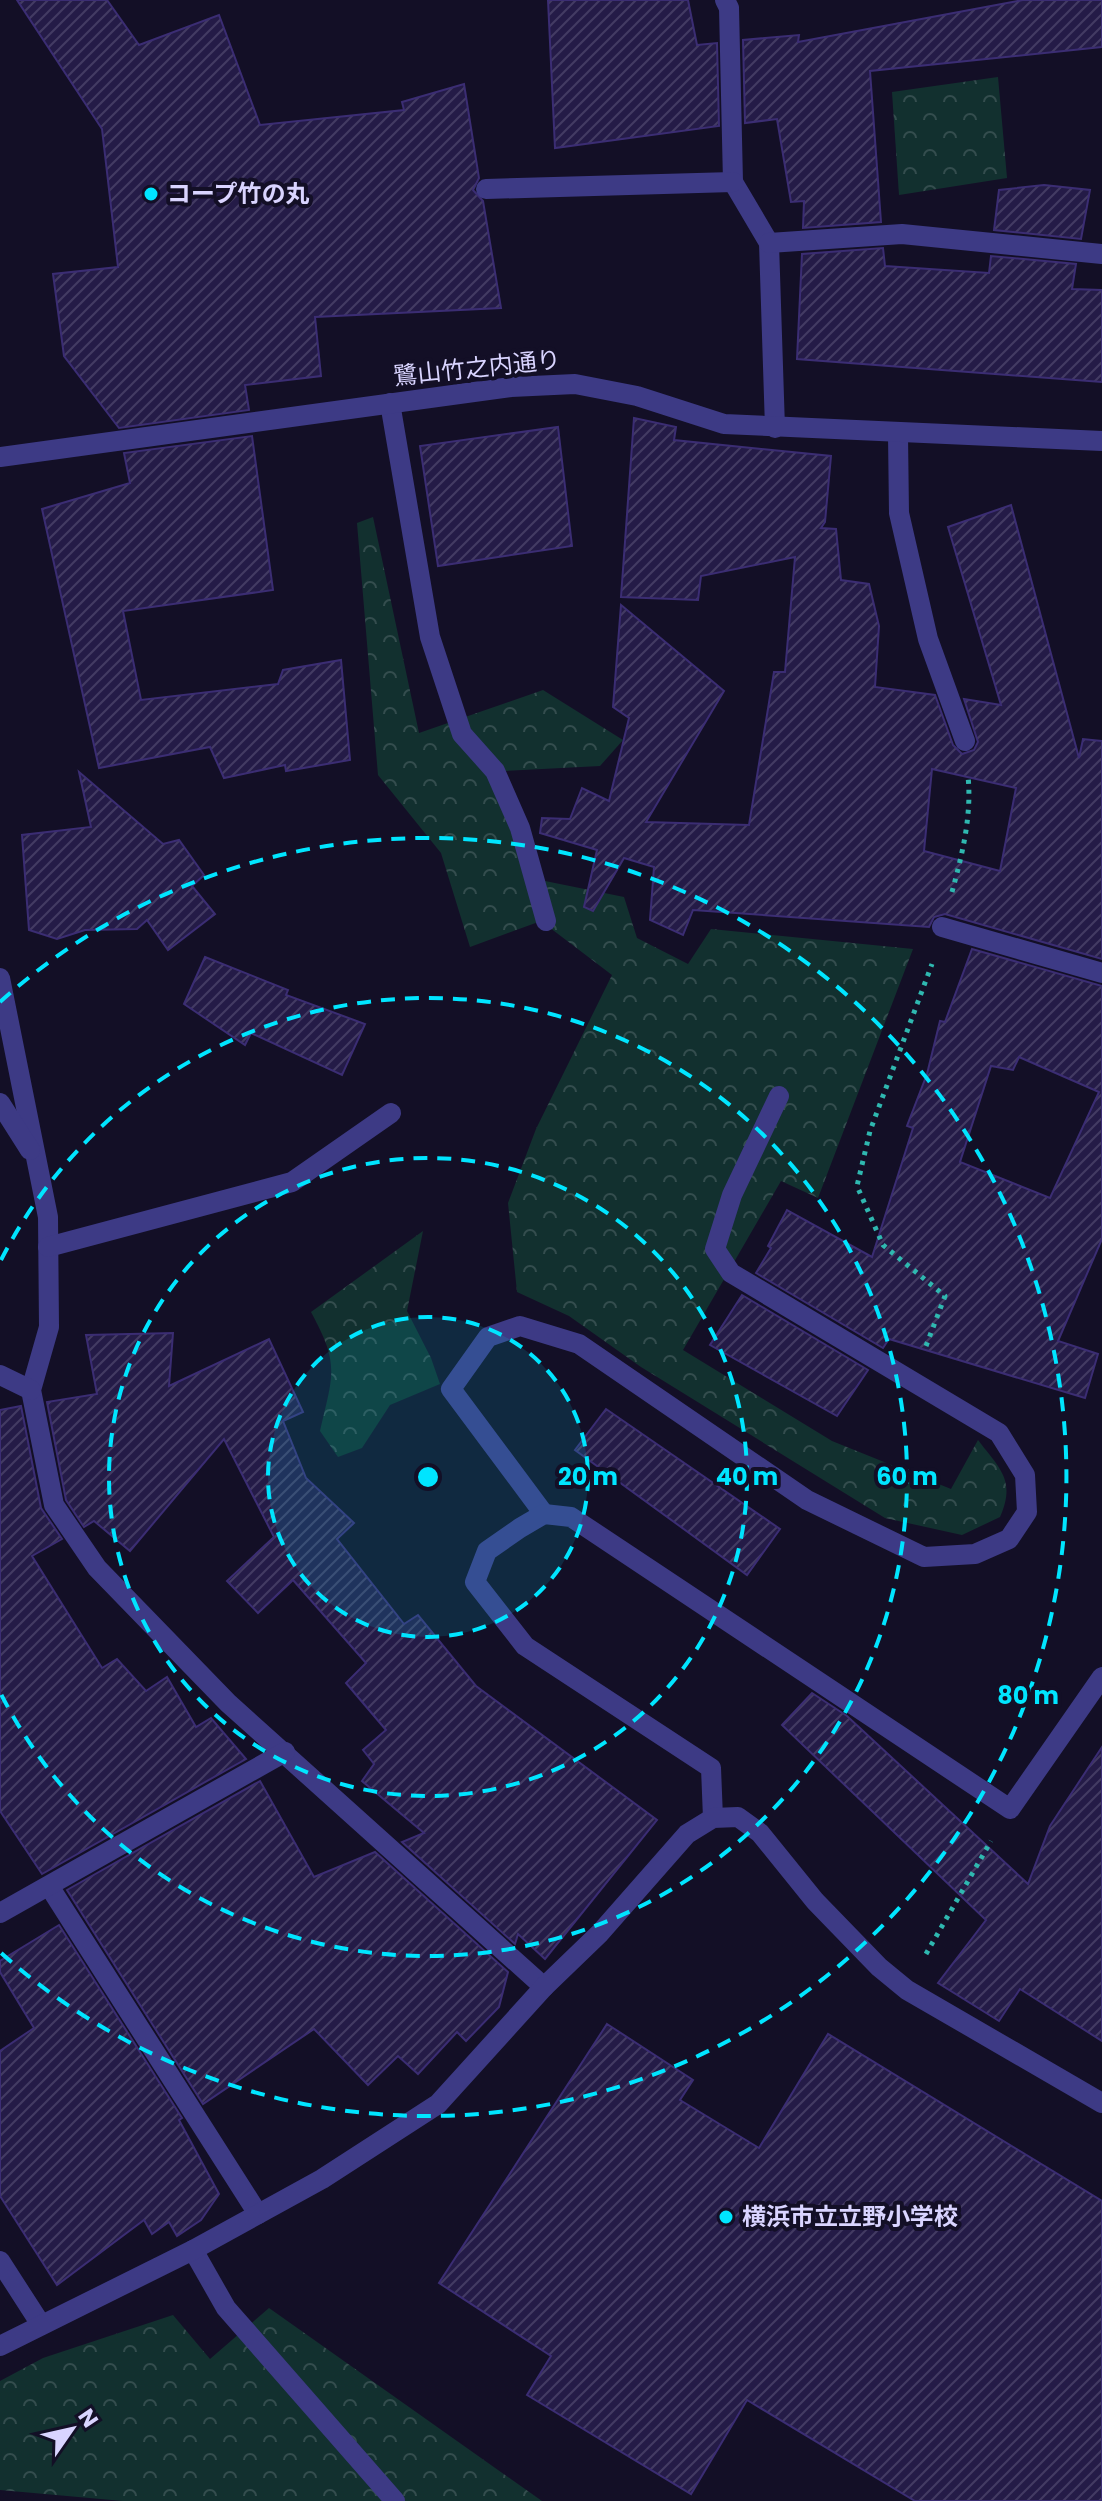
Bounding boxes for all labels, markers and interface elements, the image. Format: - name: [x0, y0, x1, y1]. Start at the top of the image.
- place label: コープ竹の丸: [167, 177, 310, 210]
- marker: コープ竹の丸: [142, 185, 160, 203]
- street label: 鷺山竹之内通り: [392, 342, 562, 393]
- text: 20 m: [558, 1460, 618, 1493]
- text: 40 m: [716, 1460, 778, 1493]
- text: 60 m: [876, 1460, 938, 1493]
- centre of rings: [414, 1463, 442, 1491]
- text: 80 m: [997, 1679, 1059, 1712]
- place label: 横浜市立立野小学校: [742, 2200, 958, 2233]
- marker: 横浜市立立野小学校: [717, 2208, 735, 2226]
- north arrow: [32, 2389, 112, 2469]
- text: N: [71, 2403, 106, 2434]

